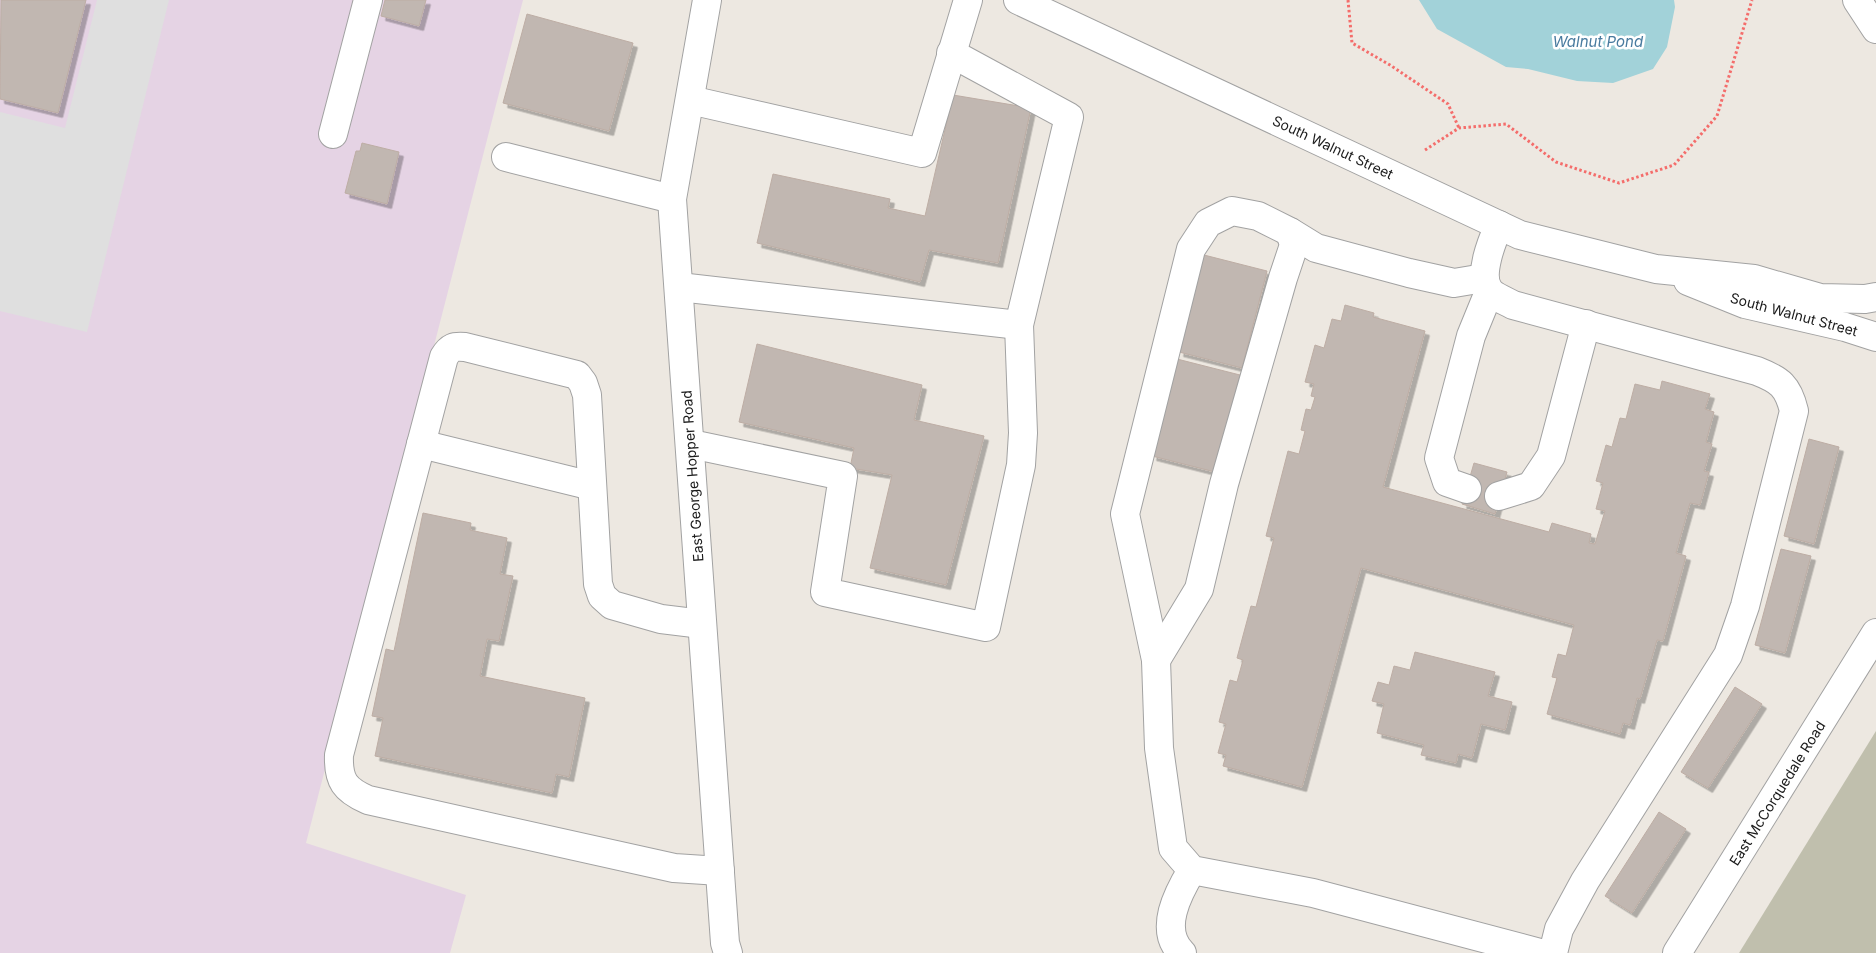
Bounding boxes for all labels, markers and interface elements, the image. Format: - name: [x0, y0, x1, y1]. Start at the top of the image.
- water label: Walnut Pond: [1553, 32, 1644, 51]
- street label: South Walnut Street: [1270, 112, 1396, 183]
- street label: South Walnut Street: [1728, 289, 1860, 339]
- street label: East George Hopper Road: [678, 390, 706, 562]
- street label: East McCorquedale Road: [1725, 718, 1829, 868]

